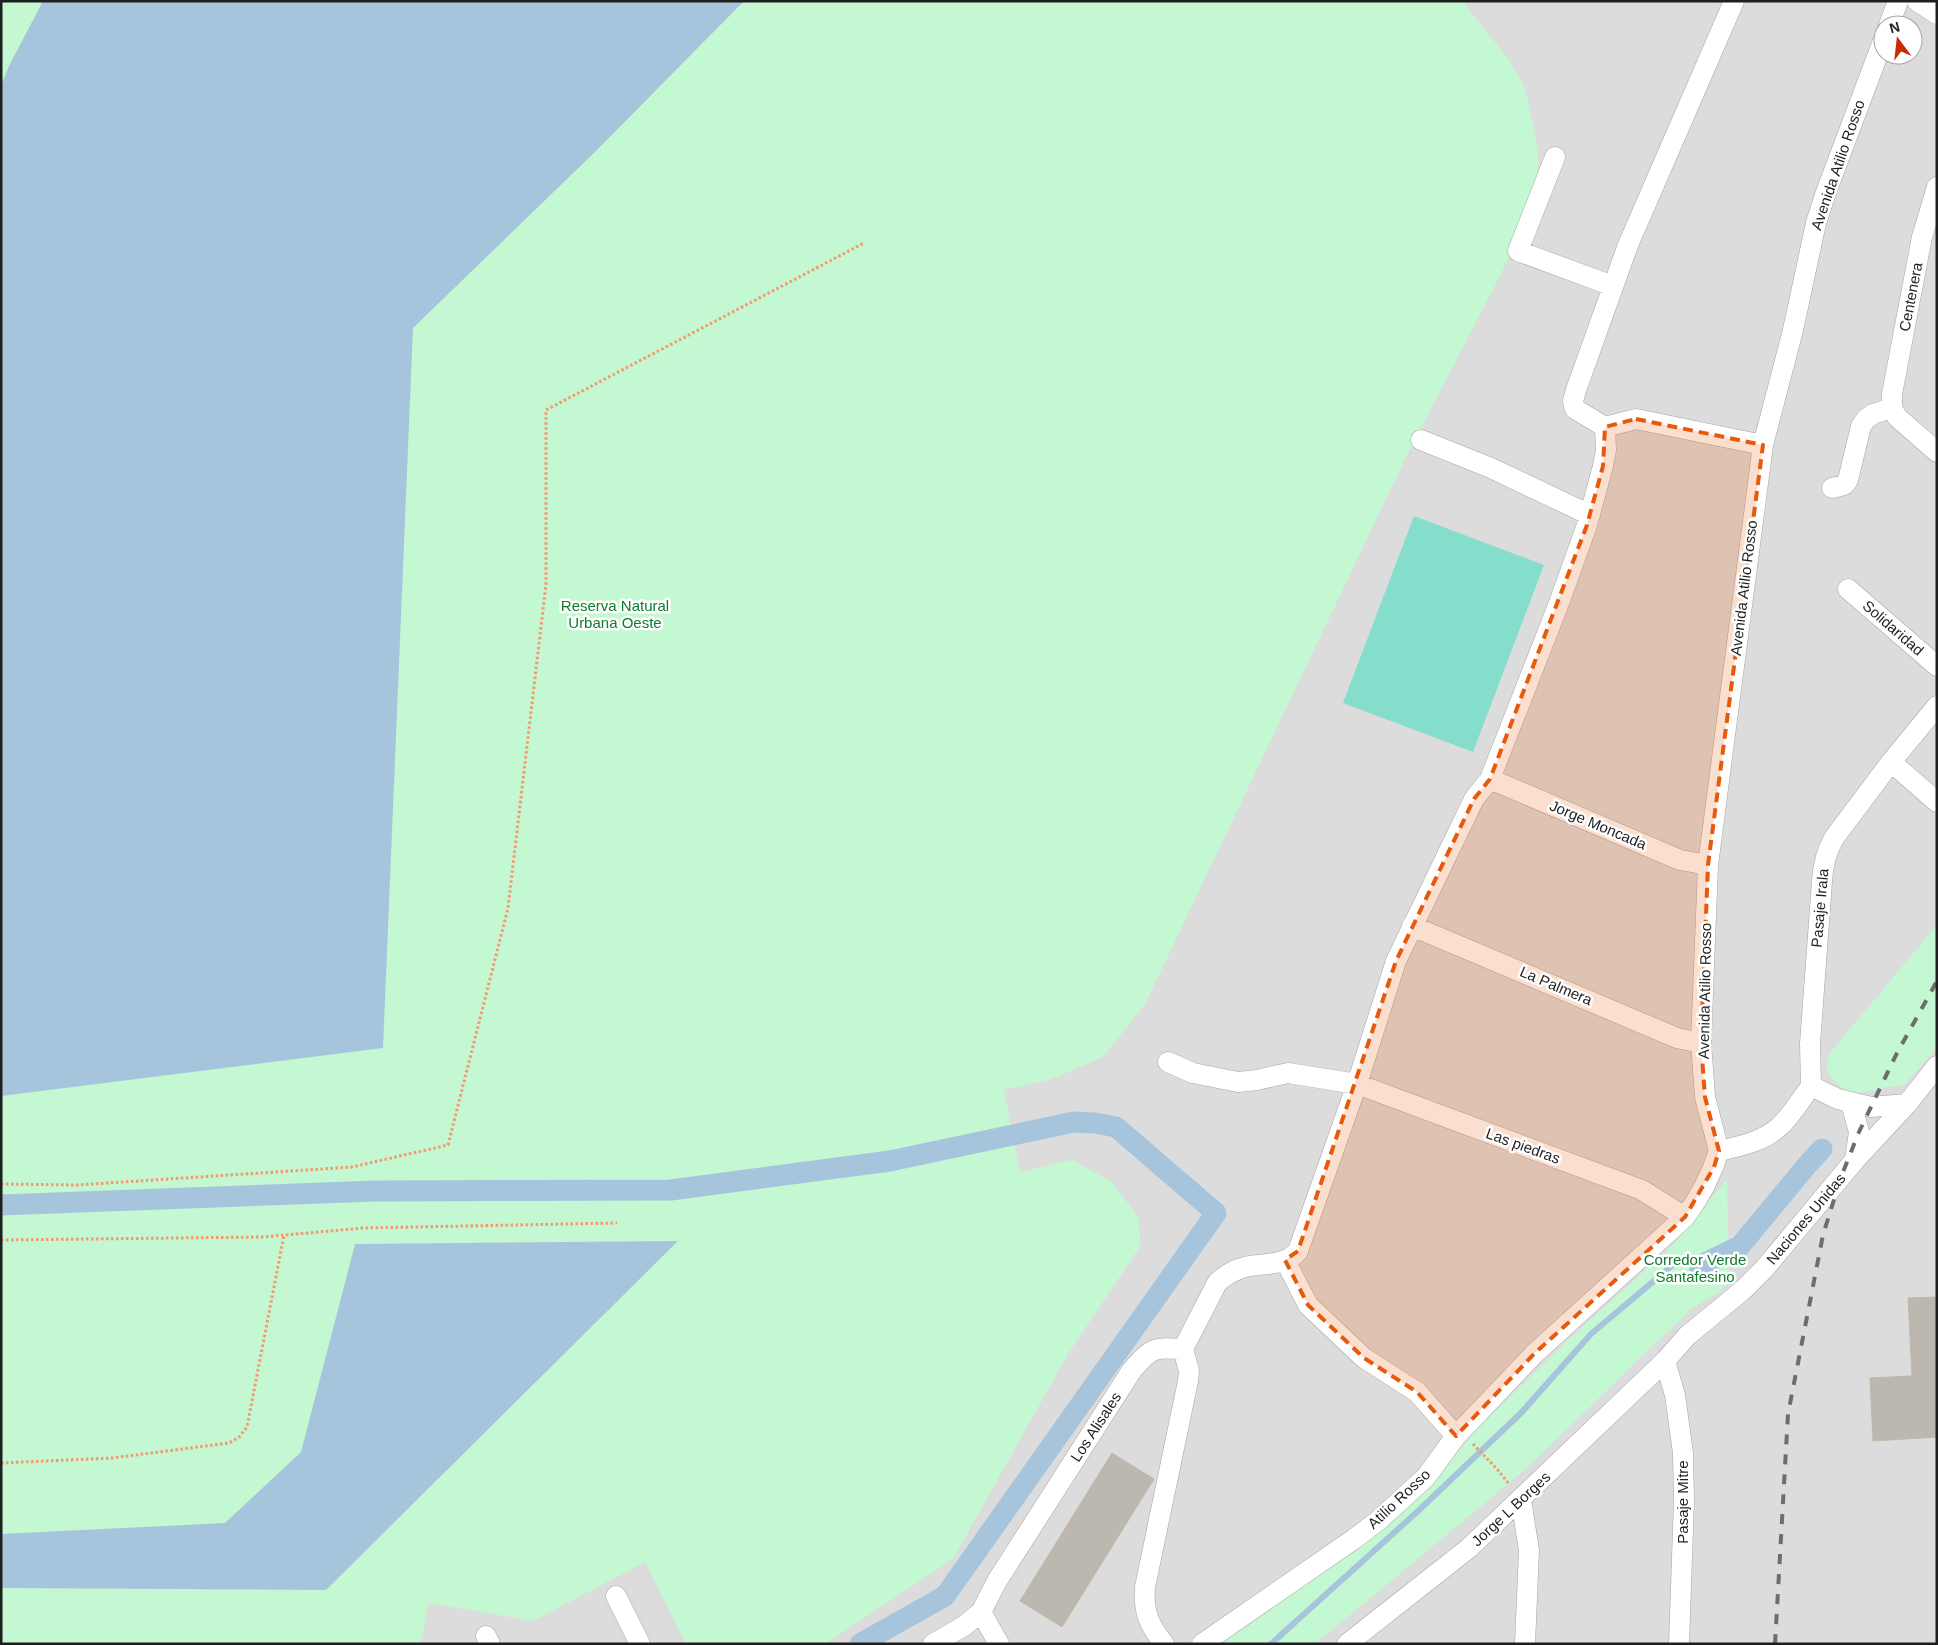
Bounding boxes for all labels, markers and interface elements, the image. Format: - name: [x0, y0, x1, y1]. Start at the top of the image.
- north arrow: [1873, 15, 1923, 65]
- text: N: [1888, 18, 1902, 36]
- street label: Avenida Atilio Rosso: [1807, 98, 1868, 232]
- street label: Centenera: [1895, 260, 1926, 333]
- street label: Avenida Atilio Rosso: [1727, 519, 1760, 657]
- park label: Reserva Natural Urbana Oeste: [561, 597, 669, 631]
- street label: Solidaridad: [1859, 597, 1927, 659]
- street label: Jorge Moncada: [1547, 797, 1650, 853]
- street label: Pasaje Irala: [1808, 867, 1831, 948]
- street label: Avenida Atilio Rosso: [1695, 923, 1714, 1059]
- street label: La Palmera: [1518, 963, 1595, 1009]
- street label: Las piedras: [1484, 1124, 1563, 1167]
- street label: Naciones Unidas: [1763, 1170, 1849, 1268]
- park label: Corredor Verde Santafesino: [1644, 1251, 1746, 1285]
- street label: Los Alisales: [1067, 1389, 1124, 1465]
- street label: Pasaje Mitre: [1674, 1460, 1691, 1544]
- street label: Atilio Rosso: [1364, 1465, 1433, 1532]
- street label: Jorge L Borges: [1468, 1468, 1553, 1549]

